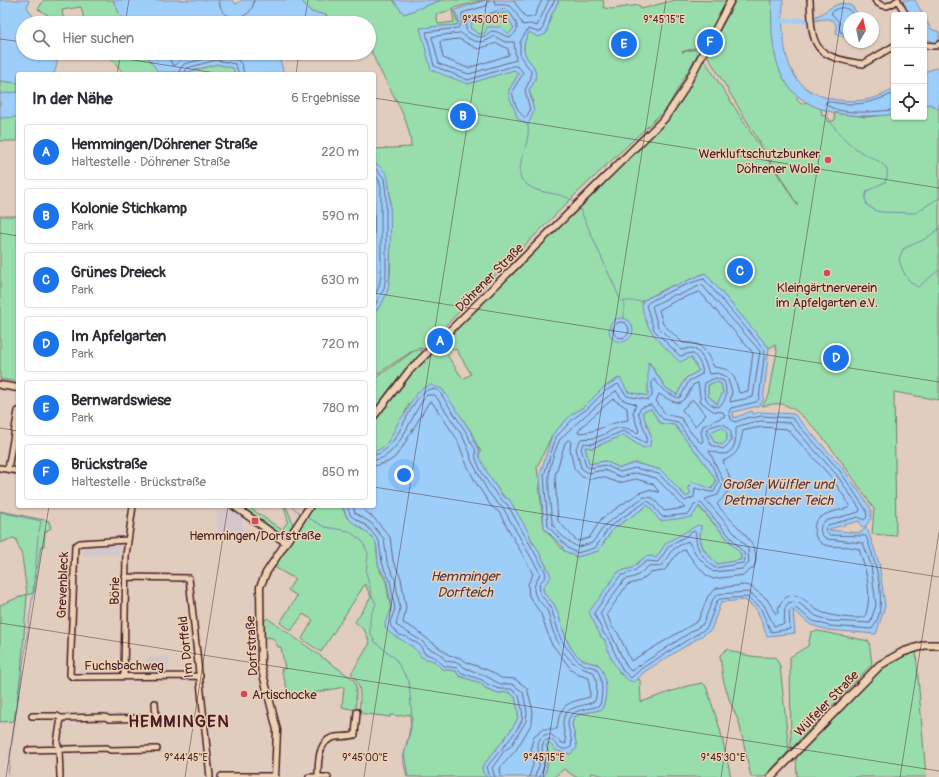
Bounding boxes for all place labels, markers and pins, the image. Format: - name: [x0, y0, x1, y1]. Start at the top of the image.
- pin: F: [697, 27, 723, 57]
- pin: E: [611, 29, 637, 59]
- pin: B: [450, 101, 476, 131]
- place label: Werkluftschutzbunker Döhrener Wolle: [698, 146, 821, 177]
- marker: Werkluftschutzbunker Döhrener Wolle: [823, 155, 833, 165]
- pin: C: [727, 256, 753, 286]
- marker: Kleingärtnerverein im Apfelgarten e.V.: [822, 268, 832, 278]
- place label: Kleingärtnerverein im Apfelgarten e.V.: [776, 280, 878, 311]
- pin: A: [427, 326, 453, 356]
- pin: D: [823, 343, 849, 373]
- marker: Hemmingen/Dorfstraße: [250, 516, 260, 526]
- place label: Hemmingen/Dorfstraße: [189, 528, 321, 544]
- place label: Artischocke: [252, 687, 317, 703]
- marker: Artischocke: [239, 689, 249, 699]

